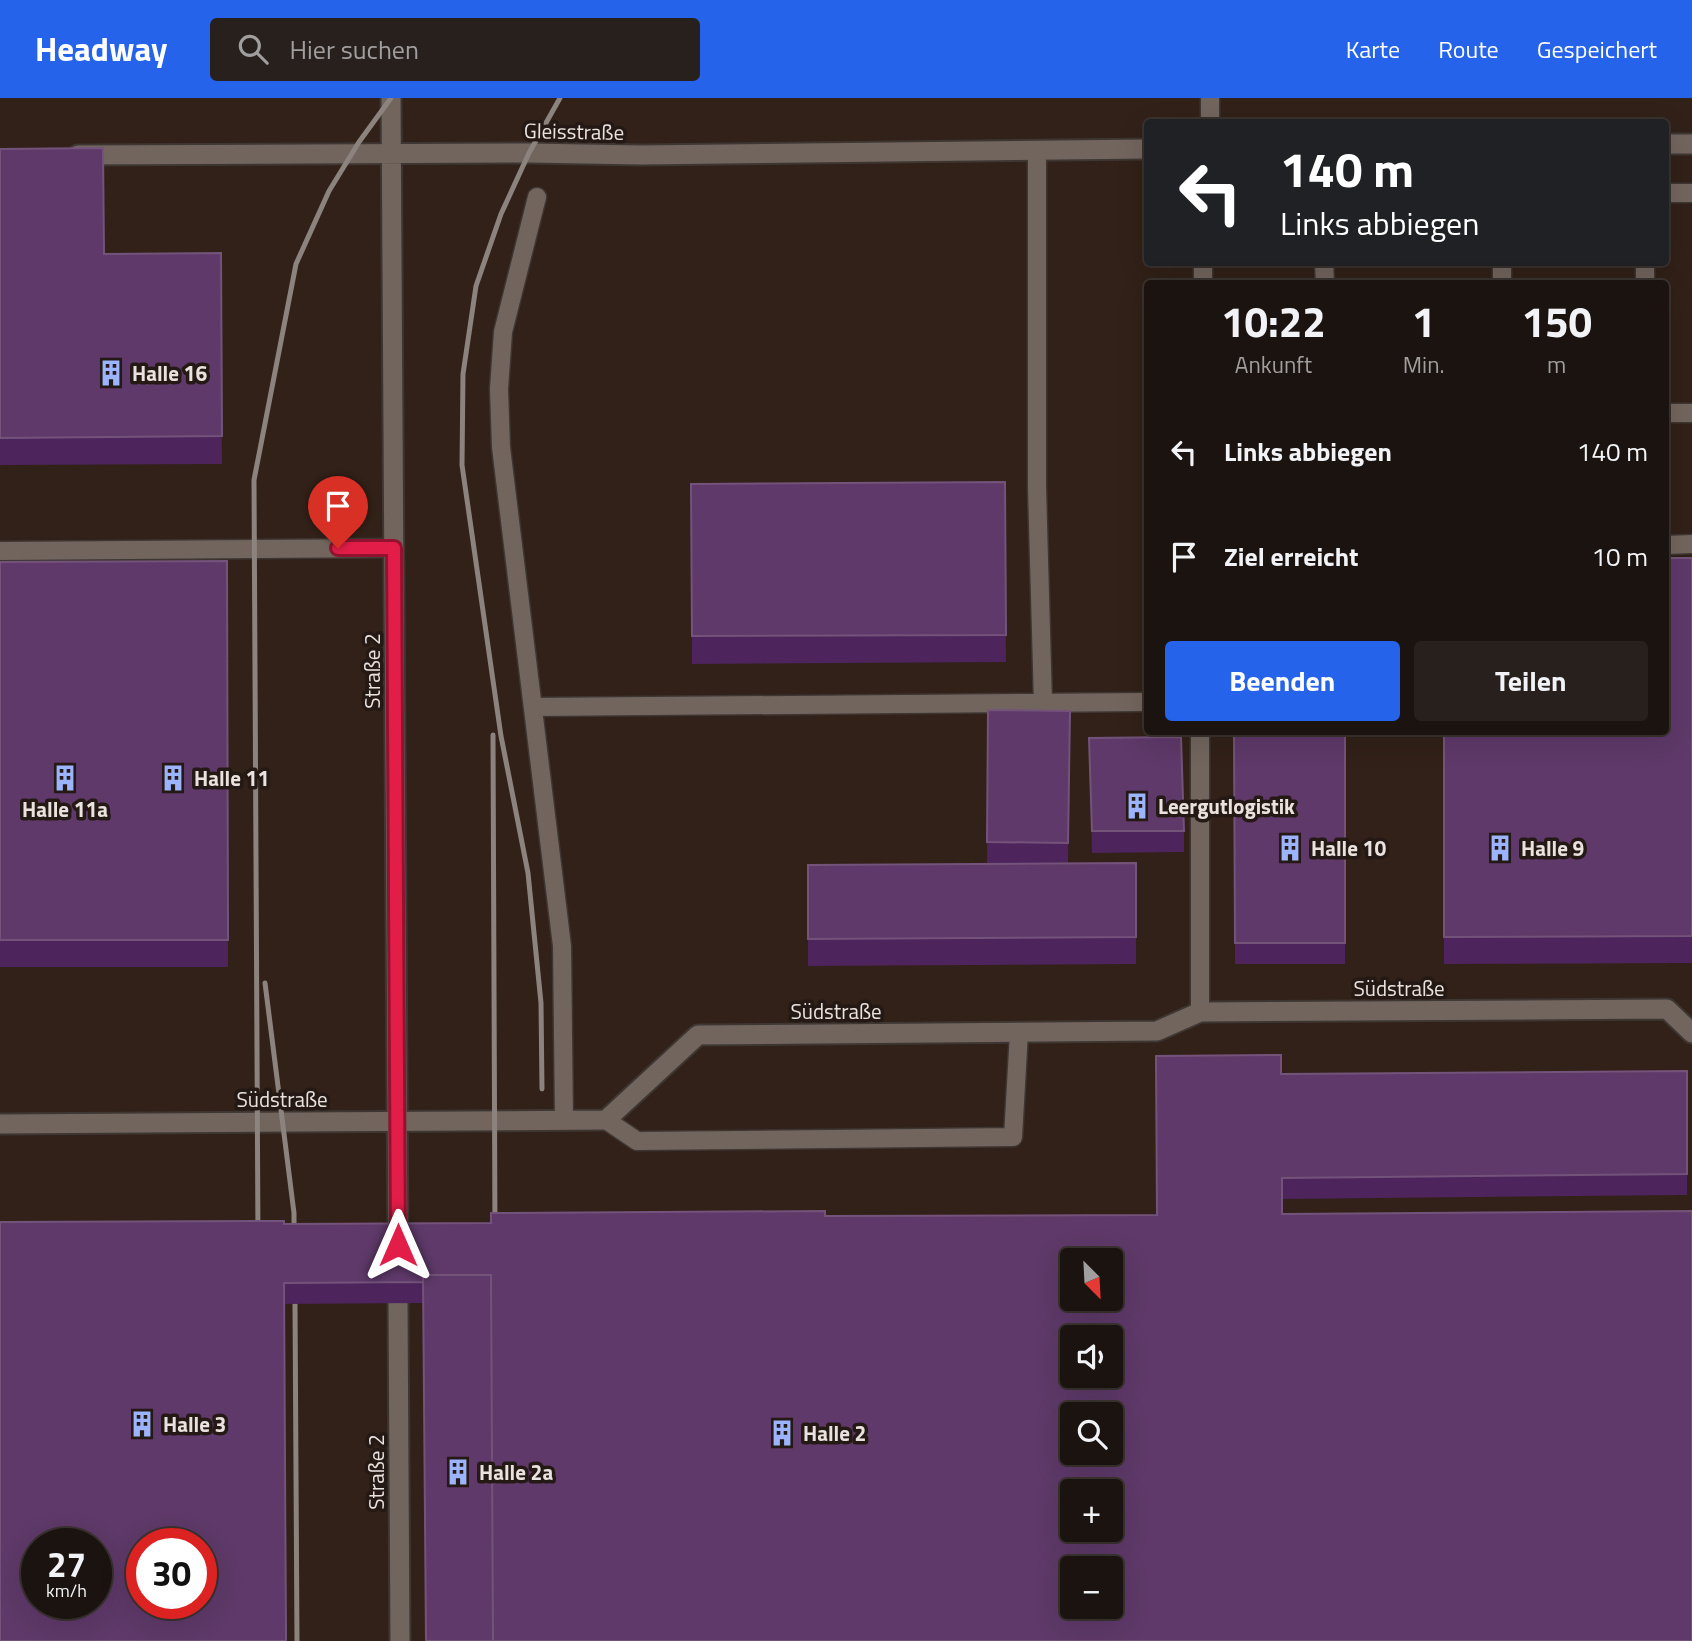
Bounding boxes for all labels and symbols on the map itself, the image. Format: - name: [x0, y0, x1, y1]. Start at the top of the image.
- street label: Gleisstraße: [524, 114, 624, 148]
- place label: Halle 16: [132, 357, 207, 389]
- building icon: Halle 16: [96, 358, 126, 388]
- pin: [308, 476, 368, 548]
- street label: Straße 2: [356, 633, 388, 709]
- place label: Halle 11: [194, 762, 269, 794]
- building icon: Halle 11a: [50, 763, 80, 793]
- building icon: Halle 11: [158, 763, 188, 793]
- place label: Leergutlogistik: [1158, 790, 1295, 822]
- building icon: Leergutlogistik: [1122, 791, 1152, 821]
- place label: Halle 11a: [22, 793, 108, 825]
- place label: Halle 10: [1311, 832, 1386, 864]
- place label: Halle 9: [1521, 832, 1584, 864]
- building icon: Halle 10: [1275, 833, 1305, 863]
- building icon: Halle 9: [1485, 833, 1515, 863]
- street label: Südstraße: [1353, 972, 1445, 1004]
- street label: Südstraße: [790, 995, 882, 1027]
- street label: Südstraße: [236, 1083, 328, 1115]
- position arrow: [361, 1208, 435, 1282]
- north arrow: [1060, 1248, 1124, 1311]
- place label: Halle 3: [163, 1408, 226, 1440]
- building icon: Halle 3: [127, 1409, 157, 1439]
- place label: Halle 2: [803, 1417, 866, 1449]
- building icon: Halle 2: [767, 1418, 797, 1448]
- street label: Straße 2: [360, 1434, 392, 1510]
- place label: Halle 2a: [479, 1456, 553, 1488]
- building icon: Halle 2a: [443, 1457, 473, 1487]
- speed limit sign: 30: [126, 1528, 217, 1619]

